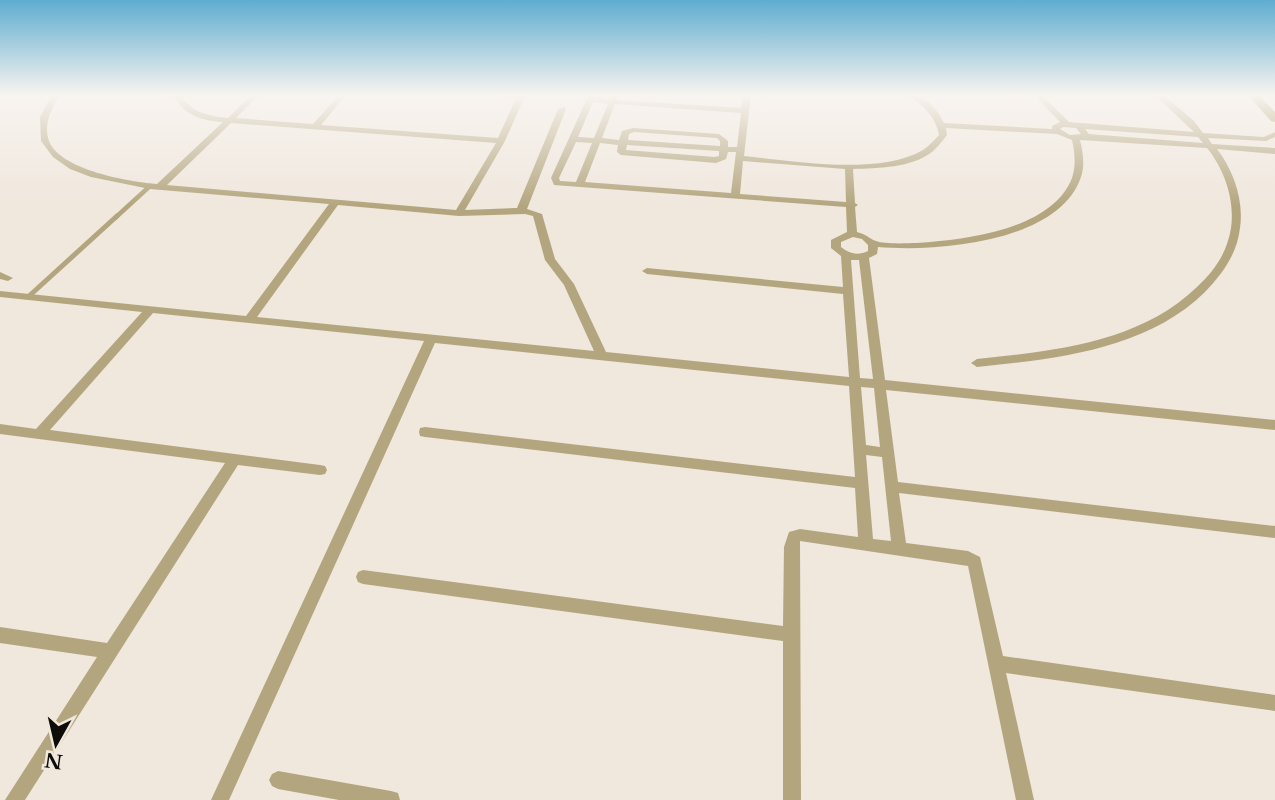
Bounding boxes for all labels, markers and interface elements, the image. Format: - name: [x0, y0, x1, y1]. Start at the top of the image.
- north arrow: [21, 709, 91, 779]
- text: N: [43, 748, 64, 773]

